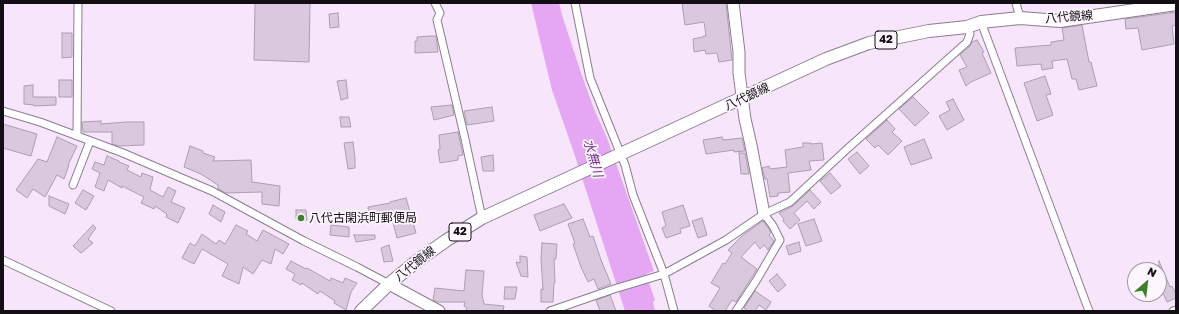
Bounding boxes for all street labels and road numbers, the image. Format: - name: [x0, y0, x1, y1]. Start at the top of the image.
- street label: 八代鏡線: [1045, 8, 1093, 26]
- road number: 42: [875, 31, 897, 49]
- street label: 八代鏡線: [722, 80, 772, 114]
- road number: 42: [449, 223, 471, 241]
- street label: 八代鏡線: [392, 244, 438, 284]

